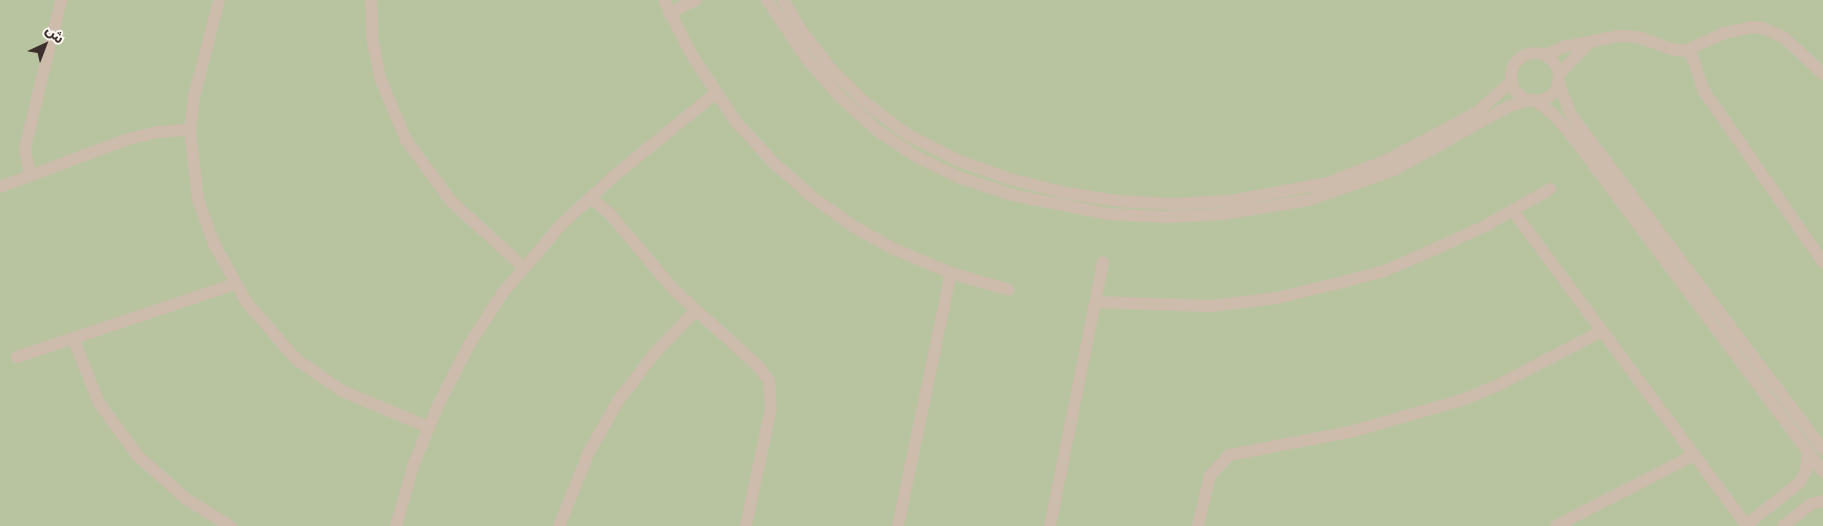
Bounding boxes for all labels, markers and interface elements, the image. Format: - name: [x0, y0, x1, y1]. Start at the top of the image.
- north arrow: [20, 20, 70, 70]
- text: ش: [42, 21, 68, 47]

